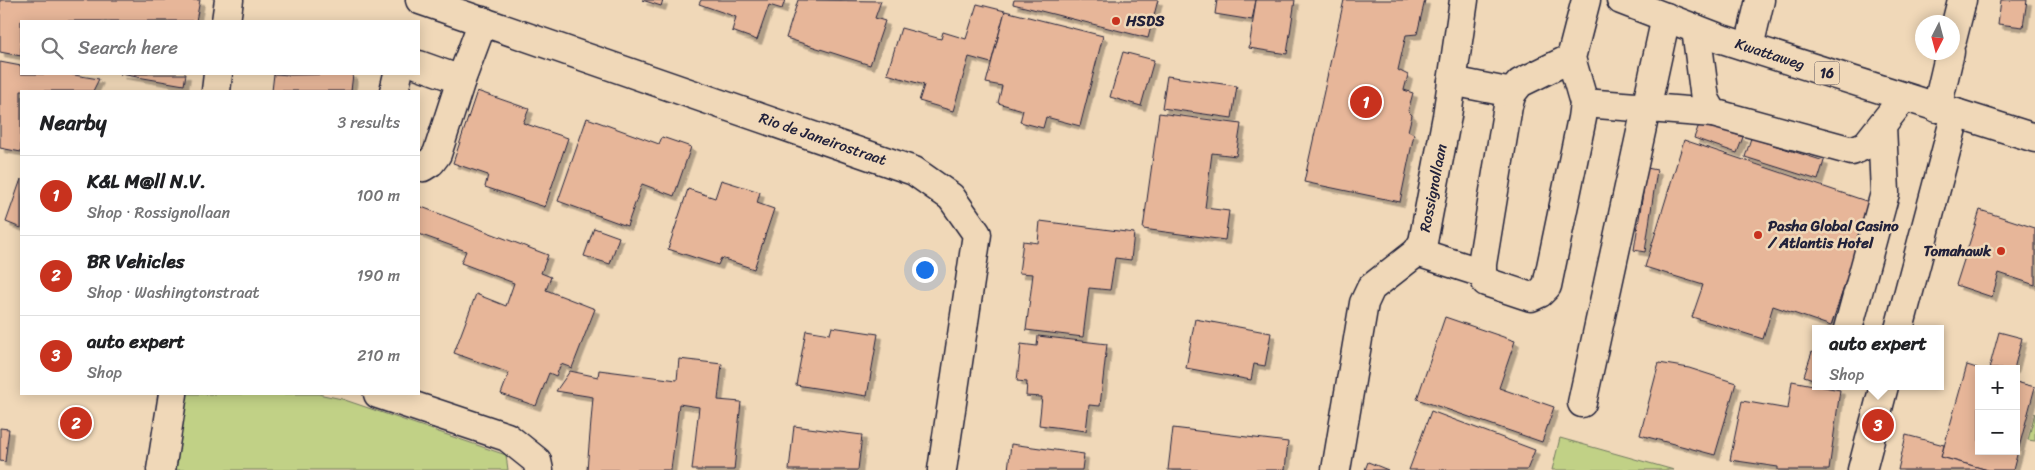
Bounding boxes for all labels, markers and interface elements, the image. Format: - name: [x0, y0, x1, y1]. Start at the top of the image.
- place label: HSDS: [1125, 8, 1165, 34]
- marker: HSDS: [1110, 15, 1122, 27]
- north arrow: [1915, 15, 1960, 60]
- search box: [20, 20, 420, 75]
- street label: Kwattaweg: [1732, 30, 1808, 78]
- text: Search here: [78, 31, 178, 64]
- icon: search: [38, 34, 66, 62]
- road number: 16: [1814, 62, 1840, 84]
- pin: 1: [1350, 83, 1382, 121]
- text: Nearby: [40, 104, 106, 142]
- street label: Rio de Janeirostraat: [756, 105, 891, 173]
- text: 3 results: [337, 108, 400, 137]
- street label: Rossignollaan: [1412, 142, 1454, 234]
- text: K&L M@ll N.V.: [87, 165, 206, 198]
- text: 1: [53, 181, 59, 210]
- text: 100 m: [356, 181, 400, 210]
- text: Shop · Rossignollaan: [87, 198, 230, 227]
- place label: Pasha Global Casino / Atlantis Hotel: [1767, 213, 1899, 256]
- marker: Pasha Global Casino / Atlantis Hotel: [1752, 229, 1764, 241]
- place label: Tomahawk: [1924, 238, 1992, 264]
- text: BR Vehicles: [87, 245, 185, 278]
- marker: Tomahawk: [1995, 245, 2007, 257]
- your location: [912, 257, 938, 283]
- text: 2: [51, 261, 61, 290]
- text: 190 m: [357, 261, 400, 290]
- text: Shop · Washingtonstraat: [87, 278, 259, 307]
- text: auto expert: [87, 325, 185, 358]
- popup: [1812, 325, 1944, 390]
- text: auto expert: [1829, 327, 1927, 360]
- text: 3: [52, 341, 60, 370]
- text: 210 m: [357, 341, 400, 370]
- text: Shop: [87, 358, 122, 387]
- text: Shop: [1829, 360, 1864, 389]
- map controls: [1975, 365, 2020, 455]
- button: +: [1975, 365, 2020, 410]
- pin: 2: [60, 404, 92, 442]
- pin: 3: [1862, 406, 1894, 444]
- button: −: [1975, 410, 2020, 455]

